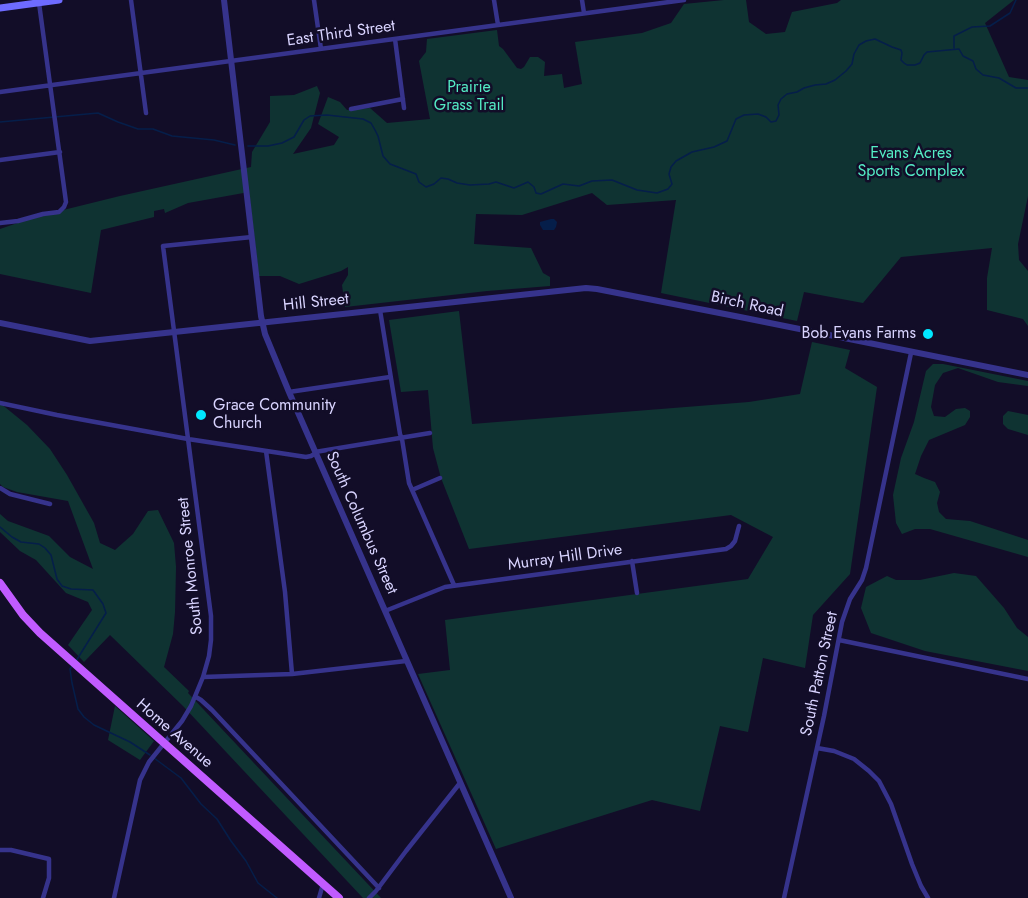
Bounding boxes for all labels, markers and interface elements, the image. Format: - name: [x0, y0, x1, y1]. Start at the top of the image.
- street label: East Third Street: [286, 17, 396, 51]
- park label: Prairie Grass Trail: [434, 78, 504, 116]
- park label: Evans Acres Sports Complex: [858, 144, 964, 182]
- street label: Birch Road: [709, 288, 785, 322]
- street label: Hill Street: [282, 290, 350, 316]
- place label: Bob Evans Farms: [802, 324, 916, 344]
- marker: Bob Evans Farms: [921, 327, 935, 341]
- place label: Grace Community Church: [213, 396, 336, 434]
- marker: Grace Community Church: [194, 408, 208, 422]
- street label: South Columbus Street: [321, 449, 401, 597]
- street label: South Monroe Street: [174, 496, 208, 636]
- street label: Murray Hill Drive: [507, 540, 623, 576]
- street label: South Patton Street: [797, 610, 843, 738]
- street label: Home Avenue: [132, 695, 216, 773]

